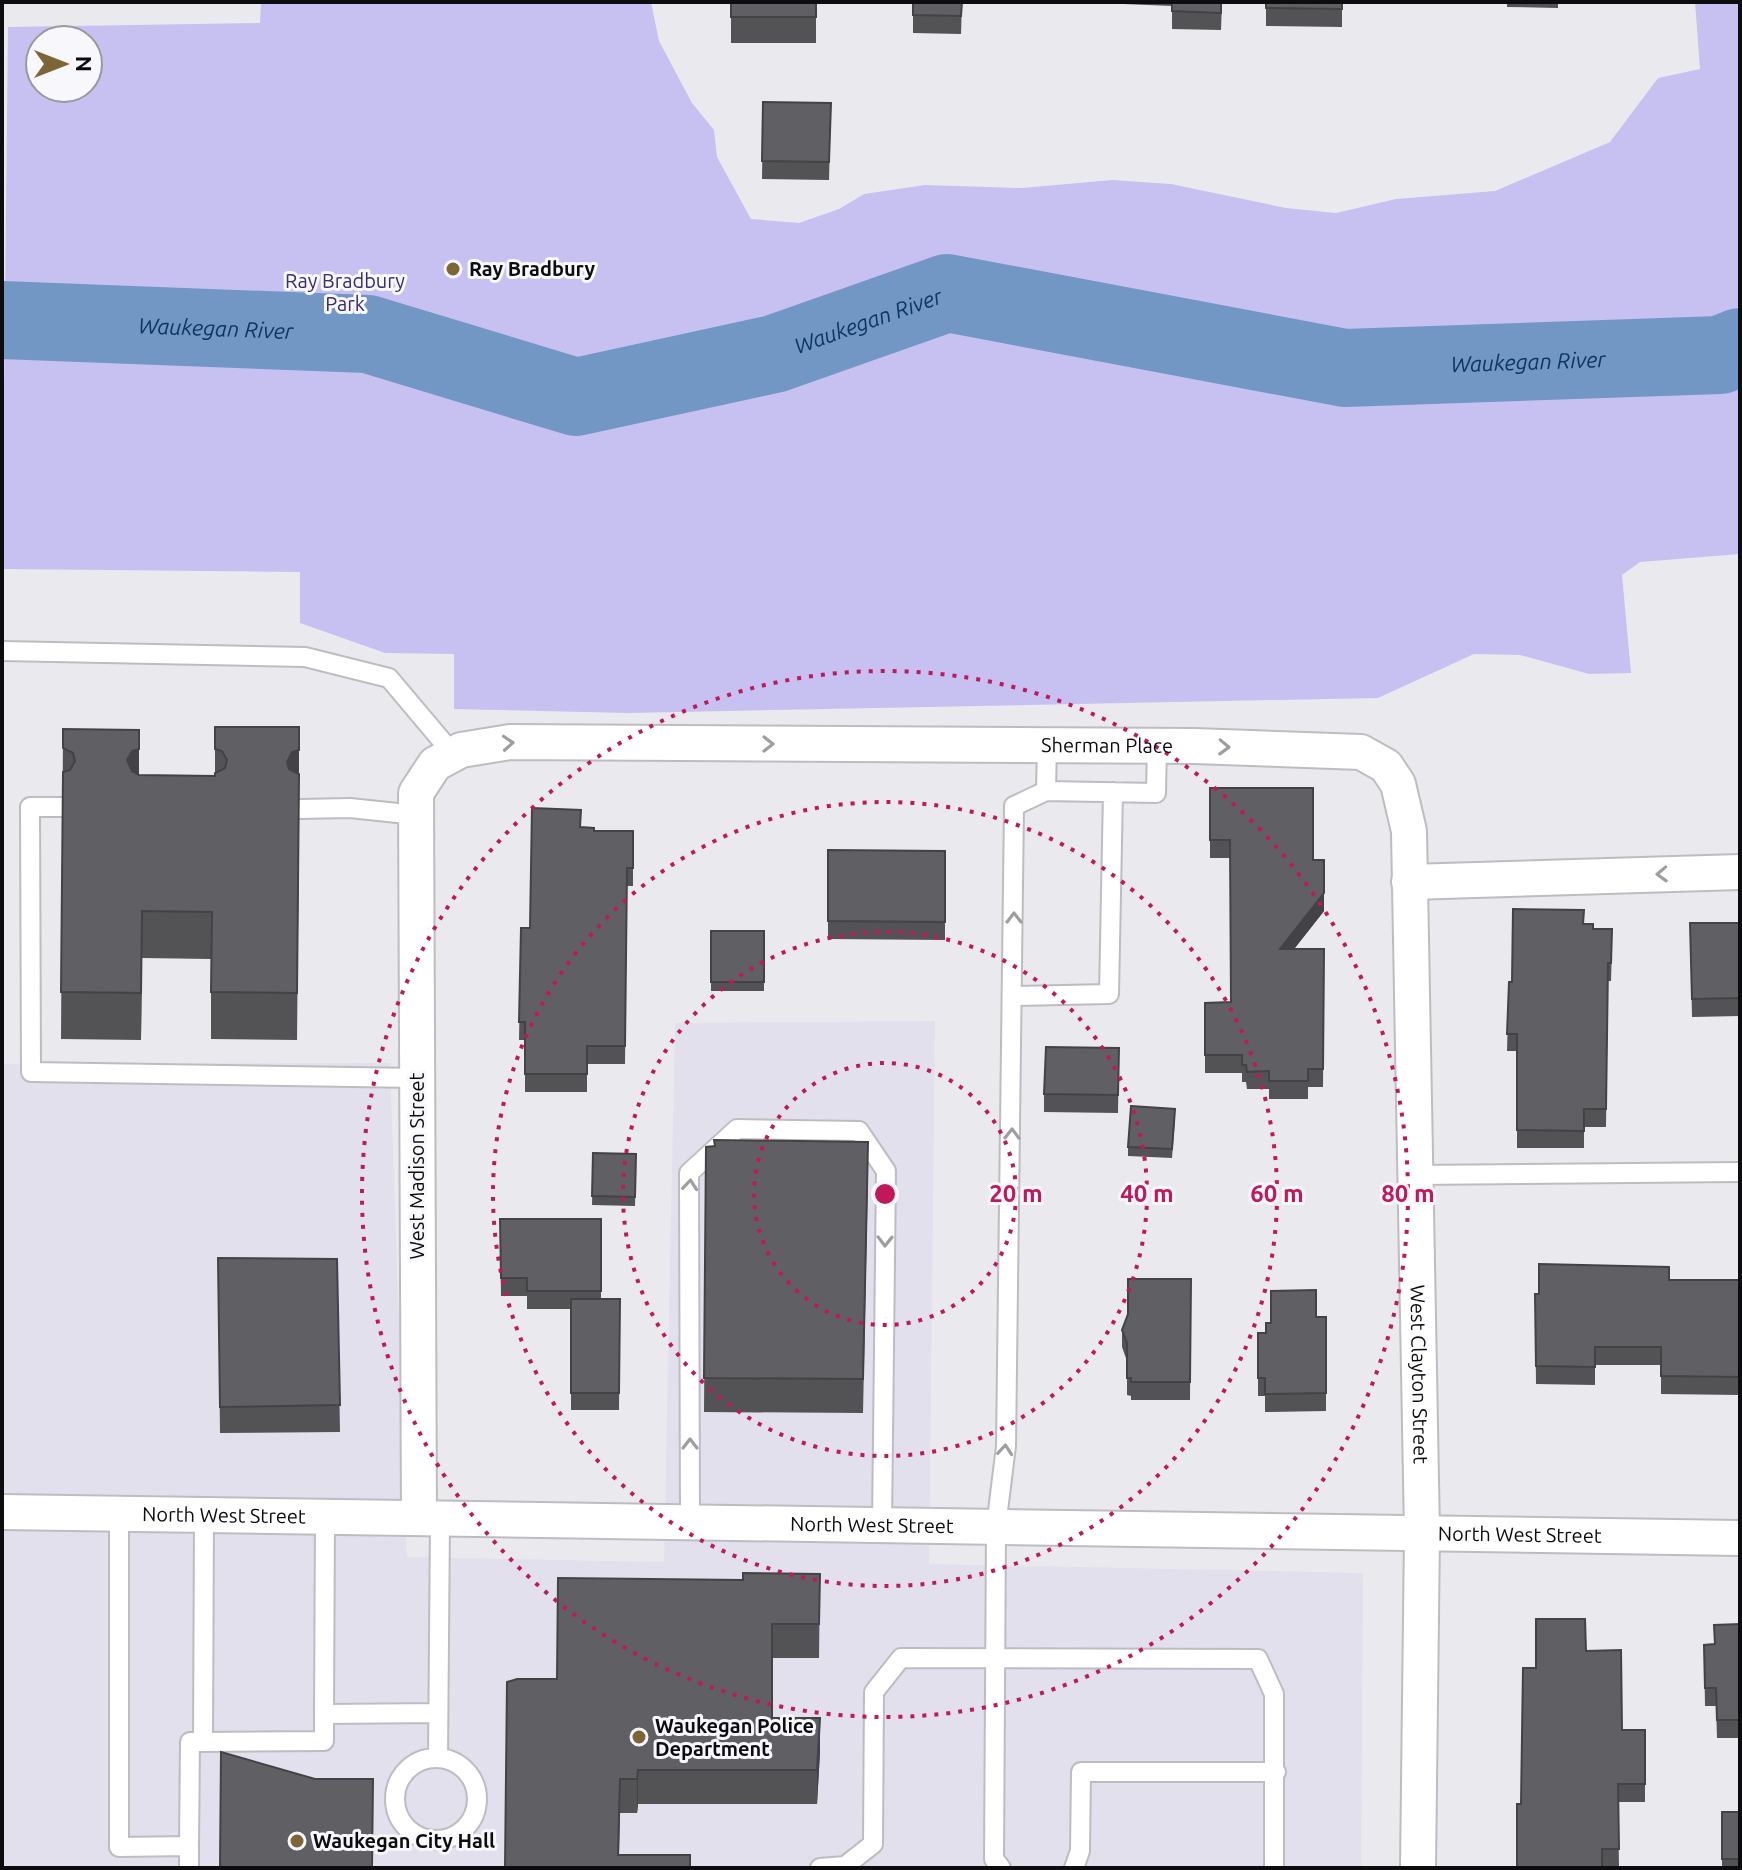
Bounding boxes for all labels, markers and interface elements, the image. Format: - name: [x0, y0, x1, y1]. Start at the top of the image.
- north arrow: [24, 24, 104, 104]
- text: N: [72, 56, 97, 72]
- place label: Ray Bradbury: [469, 257, 595, 280]
- marker: Ray Bradbury: [444, 260, 462, 278]
- park label: Ray Bradbury Park: [285, 269, 405, 315]
- water label: Waukegan River: [791, 283, 946, 358]
- water label: Waukegan River: [138, 312, 294, 343]
- water label: Waukegan River: [1450, 346, 1607, 376]
- street label: Sherman Place: [1041, 733, 1173, 757]
- one-way arrow: [502, 735, 515, 752]
- one-way arrow: [762, 735, 775, 753]
- one-way arrow: [1218, 739, 1231, 756]
- one-way arrow: [1655, 866, 1668, 883]
- one-way arrow: [1005, 911, 1023, 924]
- street label: West Madison Street: [405, 1072, 428, 1259]
- one-way arrow: [1003, 1127, 1020, 1140]
- one-way arrow: [681, 1178, 698, 1191]
- centre of rings: [871, 1180, 899, 1208]
- text: 20 m: [989, 1180, 1043, 1207]
- text: 40 m: [1120, 1180, 1174, 1207]
- text: 60 m: [1250, 1180, 1304, 1207]
- text: 80 m: [1381, 1180, 1435, 1207]
- one-way arrow: [876, 1235, 894, 1248]
- street label: West Clayton Street: [1406, 1285, 1433, 1464]
- one-way arrow: [681, 1437, 699, 1450]
- one-way arrow: [996, 1443, 1013, 1456]
- street label: North West Street: [142, 1502, 306, 1528]
- street label: North West Street: [790, 1512, 954, 1537]
- street label: North West Street: [1438, 1521, 1602, 1547]
- place label: Waukegan Police Department: [655, 1714, 814, 1760]
- marker: Waukegan Police Department: [630, 1728, 648, 1746]
- place label: Waukegan City Hall: [313, 1829, 495, 1852]
- marker: Waukegan City Hall: [288, 1832, 306, 1850]

